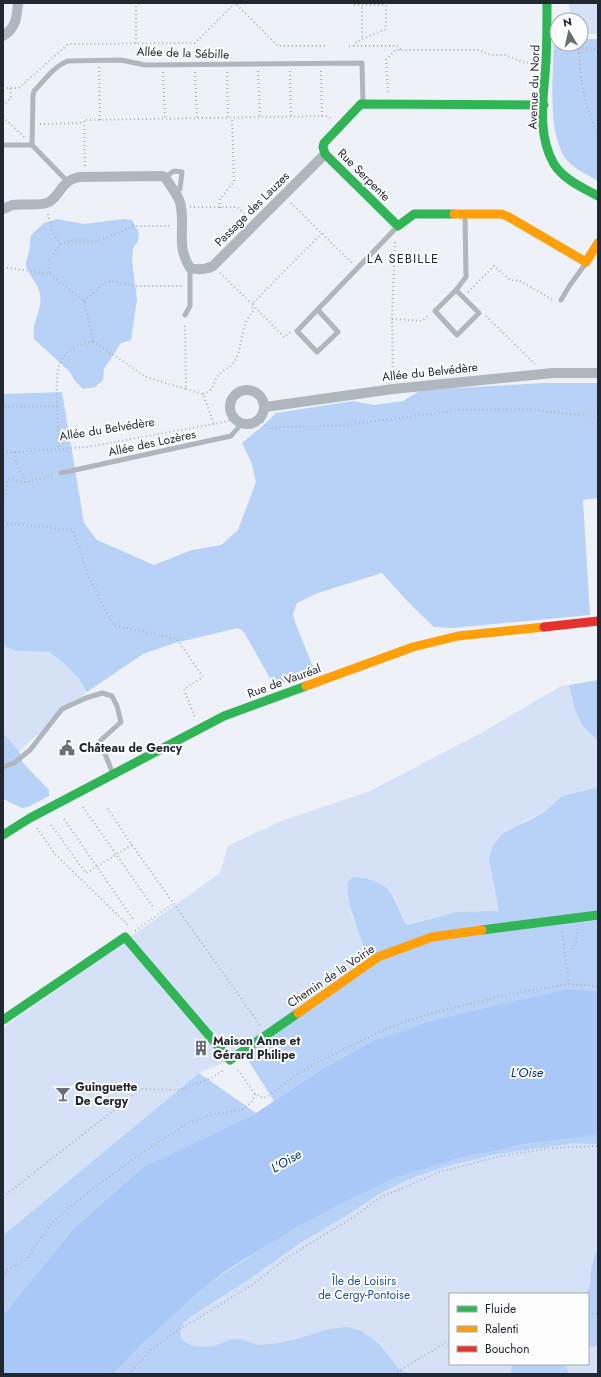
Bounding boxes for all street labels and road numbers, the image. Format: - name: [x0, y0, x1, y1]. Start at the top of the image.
- street label: Allée de la Sébille: [136, 42, 230, 64]
- street label: Avenue du Nord: [524, 44, 544, 130]
- street label: Rue Serpente: [334, 145, 394, 205]
- street label: Passage des Lauzes: [211, 167, 294, 250]
- street label: Allée du Belvédère: [381, 358, 479, 386]
- street label: Allée du Belvédère: [58, 413, 156, 445]
- street label: Allée des Lozères: [107, 425, 198, 461]
- street label: Rue de Vauréal: [245, 659, 323, 703]
- street label: Chemin de la Voirie: [284, 940, 378, 1012]

